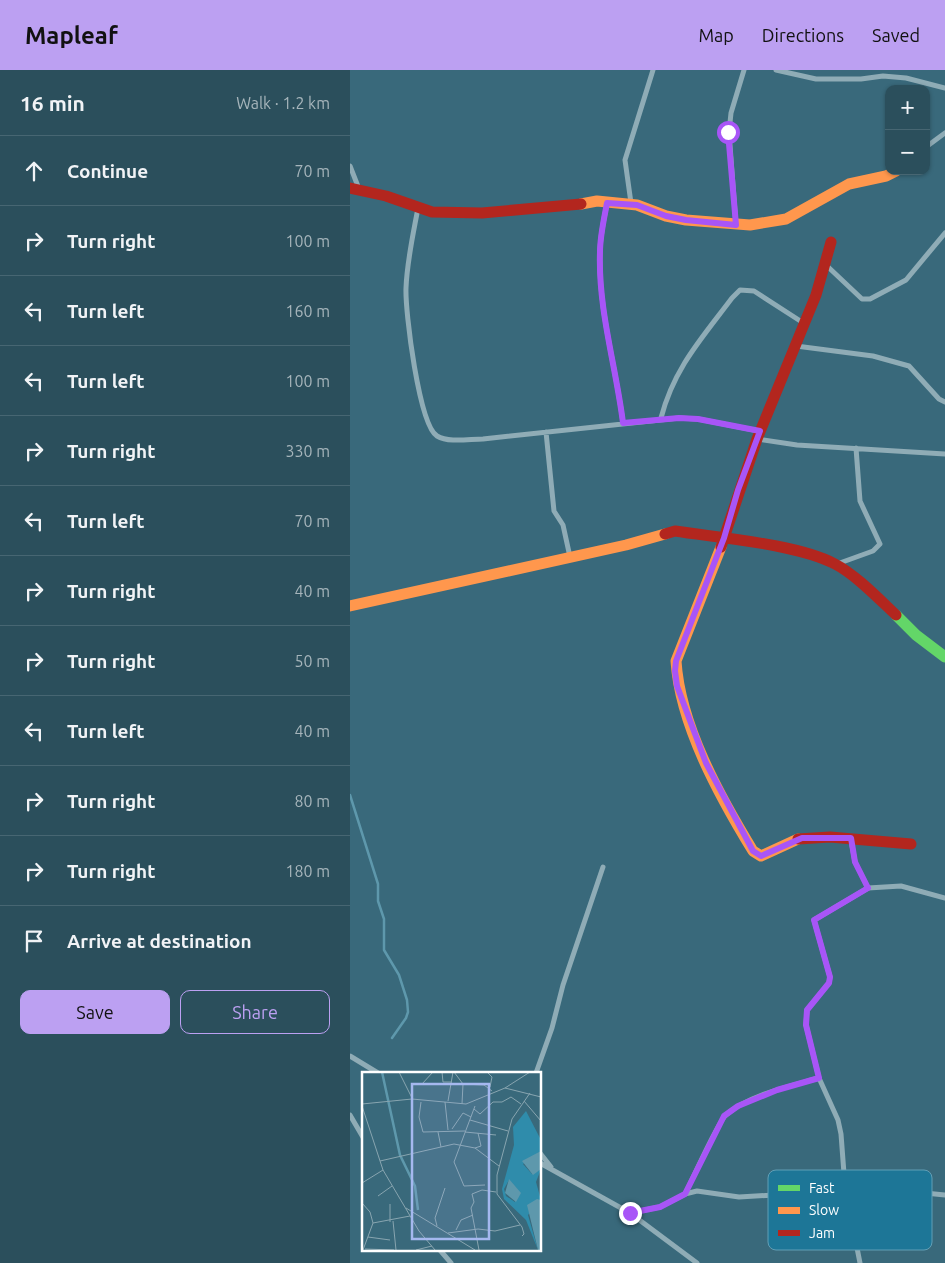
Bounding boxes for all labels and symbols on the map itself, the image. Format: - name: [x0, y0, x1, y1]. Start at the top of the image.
- route start: [717, 121, 740, 144]
- inset map: [362, 1072, 541, 1250]
- legend: [768, 1170, 932, 1250]
- text: Fast: [809, 1180, 835, 1196]
- route end: [619, 1202, 642, 1225]
- text: Slow: [809, 1202, 839, 1218]
- text: Jam: [809, 1225, 835, 1241]

